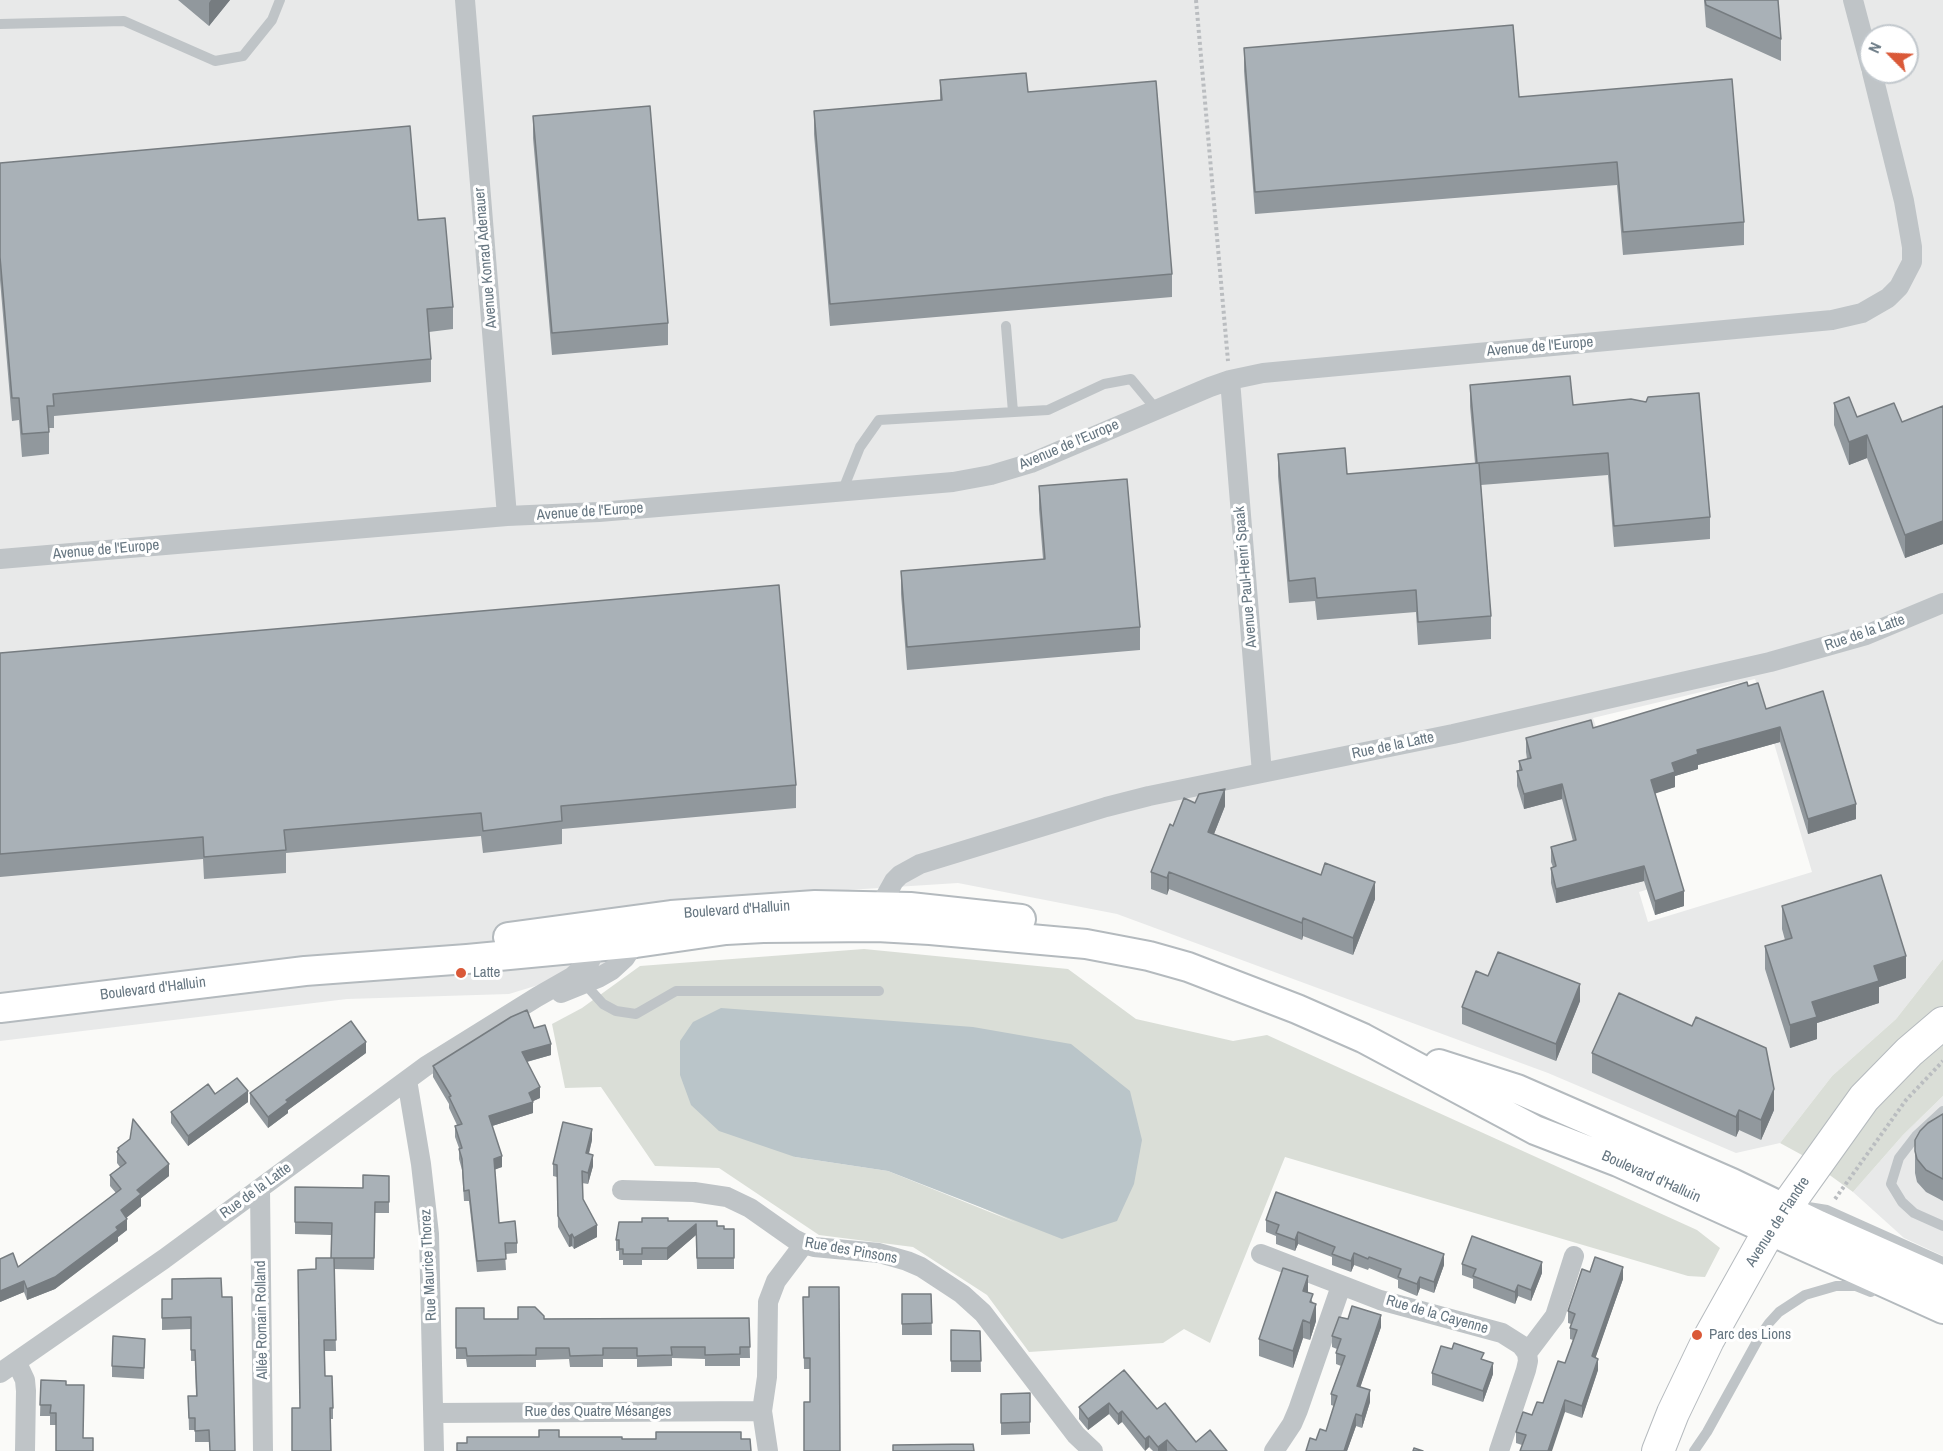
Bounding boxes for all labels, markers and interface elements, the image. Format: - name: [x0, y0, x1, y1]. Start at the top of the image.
- north arrow: [1859, 24, 1919, 84]
- text: N: [1862, 39, 1886, 56]
- street label: Avenue Konrad Adenauer: [471, 187, 501, 329]
- street label: Avenue de l'Europe: [1486, 333, 1594, 361]
- street label: Avenue de l'Europe: [1016, 416, 1122, 474]
- street label: Avenue de l'Europe: [536, 499, 644, 525]
- street label: Avenue Paul-Henri Spaak: [1231, 505, 1261, 649]
- street label: Avenue de l'Europe: [52, 536, 160, 564]
- street label: Rue de la Latte: [1823, 611, 1907, 655]
- street label: Rue de la Latte: [1350, 729, 1436, 763]
- street label: Boulevard d'Halluin: [683, 897, 791, 923]
- place label: Latte: [473, 964, 500, 982]
- marker: Latte: [454, 966, 468, 980]
- street label: Boulevard d'Halluin: [99, 974, 207, 1004]
- street label: Boulevard d'Halluin: [1599, 1147, 1703, 1207]
- street label: Rue de la Latte: [217, 1159, 295, 1223]
- street label: Avenue de Flandre: [1742, 1174, 1814, 1270]
- street label: Rue Maurice Thorez: [417, 1209, 441, 1321]
- street label: Rue des Pinsons: [803, 1234, 899, 1268]
- street label: Allée Romain Rolland: [252, 1260, 272, 1380]
- street label: Rue de la Cayenne: [1384, 1292, 1490, 1338]
- place label: Parc des Lions: [1709, 1326, 1791, 1344]
- marker: Parc des Lions: [1690, 1328, 1704, 1342]
- street label: Rue des Quatre Mésanges: [525, 1403, 671, 1421]

